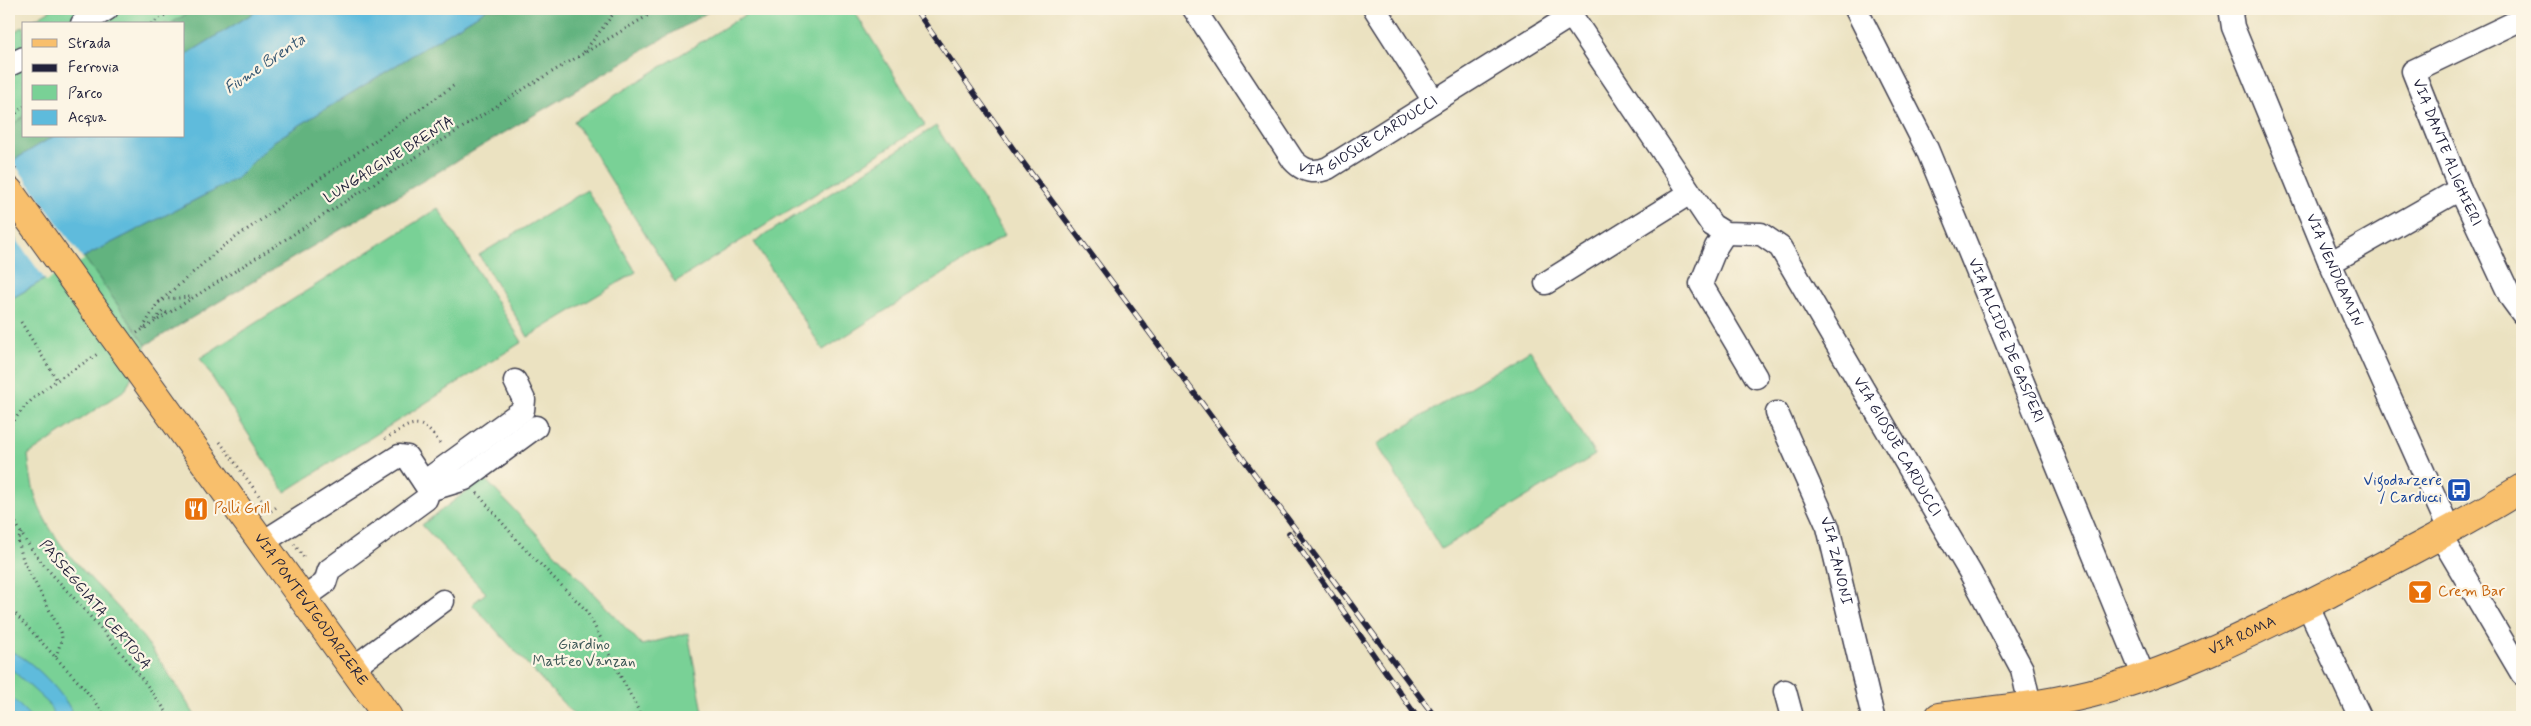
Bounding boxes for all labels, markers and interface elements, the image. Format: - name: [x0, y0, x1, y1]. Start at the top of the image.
- legend: [22, 22, 185, 138]
- water label: Fiume Brenta: [220, 29, 310, 99]
- text: Strada: [68, 34, 111, 54]
- text: Ferrovia: [68, 58, 119, 78]
- street label: VIA DANTE ALIGHIERI: [2407, 76, 2486, 230]
- text: Parco: [68, 84, 102, 104]
- street label: VIA GIOSUÈ CARDUCCI: [1294, 92, 1442, 181]
- text: Acqua: [68, 108, 107, 128]
- street label: LUNGARGINE BRENTA: [320, 112, 458, 208]
- street label: VIA VENDRAMIN: [2301, 211, 2367, 330]
- street label: VIA ALCIDE DE GASPERI: [1963, 255, 2048, 426]
- street label: VIA GIOSUÈ CARDUCCI: [1848, 373, 1946, 521]
- place label: Vigodarzere / Carducci: [2364, 471, 2442, 508]
- bus stop icon: Vigodarzere / Carducci: [2446, 477, 2472, 503]
- restaurant icon: Polli Grill: [183, 496, 209, 522]
- place label: Polli Grill: [214, 499, 270, 519]
- street label: VIA ZANONI: [1815, 514, 1856, 608]
- street label: VIA PONTEVIGODARZERE: [249, 529, 373, 690]
- street label: PASSEGGIATA CERTOSA: [35, 536, 155, 674]
- bar icon: Crem Bar: [2407, 579, 2433, 605]
- place label: Crem Bar: [2438, 582, 2505, 602]
- street label: VIA ROMA: [2205, 612, 2280, 660]
- park label: Giardino Matteo Vanzan: [532, 635, 636, 672]

